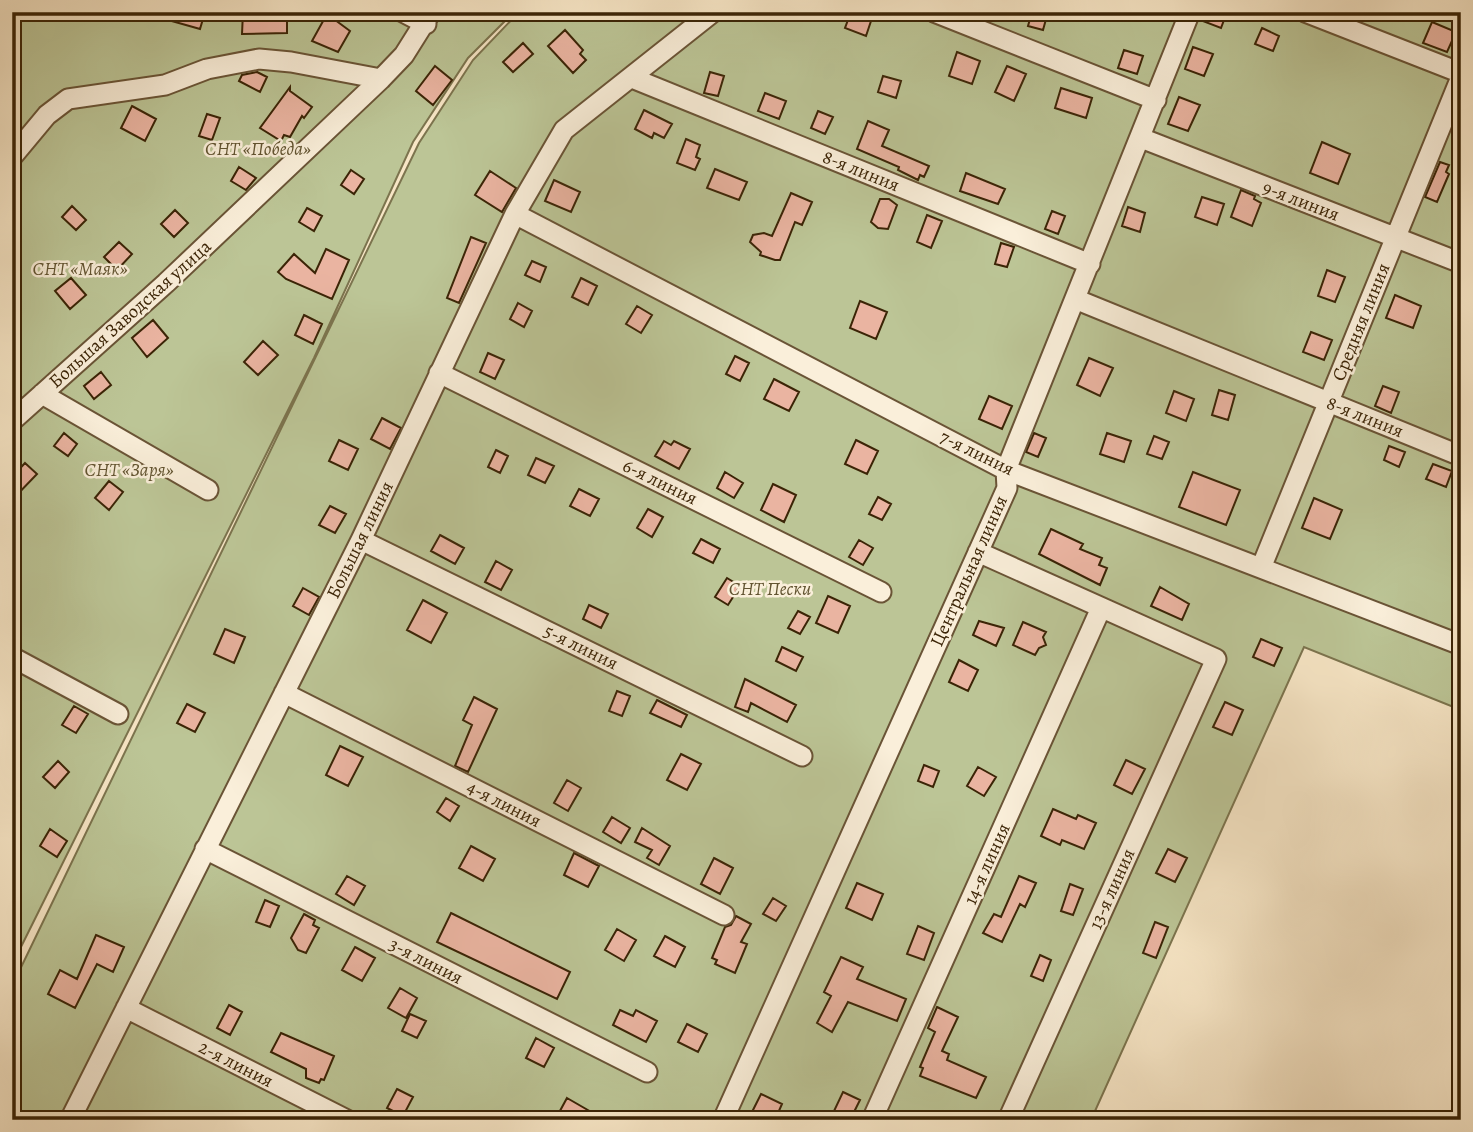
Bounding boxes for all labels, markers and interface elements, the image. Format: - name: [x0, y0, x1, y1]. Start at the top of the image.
- park label: СНТ «Победа»: [205, 136, 311, 162]
- street label: 8-я линия: [819, 144, 903, 198]
- street label: 9-я линия: [1259, 174, 1343, 228]
- street label: Большая Заводская улица: [43, 234, 217, 394]
- park label: СНТ «Маяк»: [33, 256, 128, 282]
- street label: Средняя линия: [1326, 259, 1396, 385]
- street label: 8-я линия: [1323, 390, 1407, 444]
- street label: 7-я линия: [935, 424, 1019, 482]
- street label: 6-я линия: [618, 453, 702, 511]
- park label: СНТ «Заря»: [84, 457, 174, 483]
- street label: Большая линия: [320, 477, 400, 603]
- street label: Центральная линия: [924, 491, 1014, 651]
- park label: СНТ Пески: [729, 576, 811, 602]
- street label: 5-я линия: [539, 618, 623, 676]
- street label: 4-я линия: [462, 774, 546, 834]
- street label: 14-я линия: [957, 819, 1017, 909]
- street label: 13-я линия: [1083, 844, 1141, 934]
- street label: 3-я линия: [385, 931, 467, 991]
- street label: 2-я линия: [194, 1034, 278, 1094]

